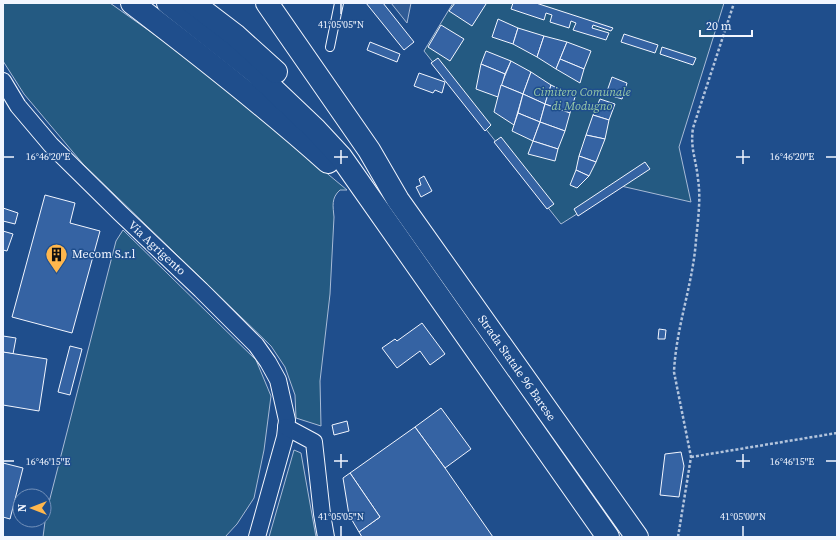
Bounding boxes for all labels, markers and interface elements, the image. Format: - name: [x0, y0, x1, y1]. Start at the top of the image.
- scale bar: [700, 12, 752, 38]
- text: 41°05'05"N: [318, 18, 364, 31]
- text: 20 m: [706, 18, 732, 34]
- park label: Cimitero Comunale di Modugno: [533, 84, 631, 114]
- text: 16°46'20"E: [26, 150, 70, 163]
- text: 16°46'20"E: [770, 150, 814, 163]
- street label: Via Agrigento: [125, 217, 189, 279]
- building icon: Mecom S.r.l: [43, 241, 69, 274]
- place label: Mecom S.r.l: [72, 246, 136, 262]
- street label: Strada Statale 96 Barese: [474, 312, 560, 424]
- text: 16°46'15"E: [26, 455, 70, 468]
- text: 16°46'15"E: [770, 455, 814, 468]
- north arrow: [12, 488, 52, 528]
- text: N: [15, 504, 30, 512]
- text: 41°05'05"N: [318, 510, 364, 523]
- text: 41°05'00"N: [720, 510, 766, 523]

